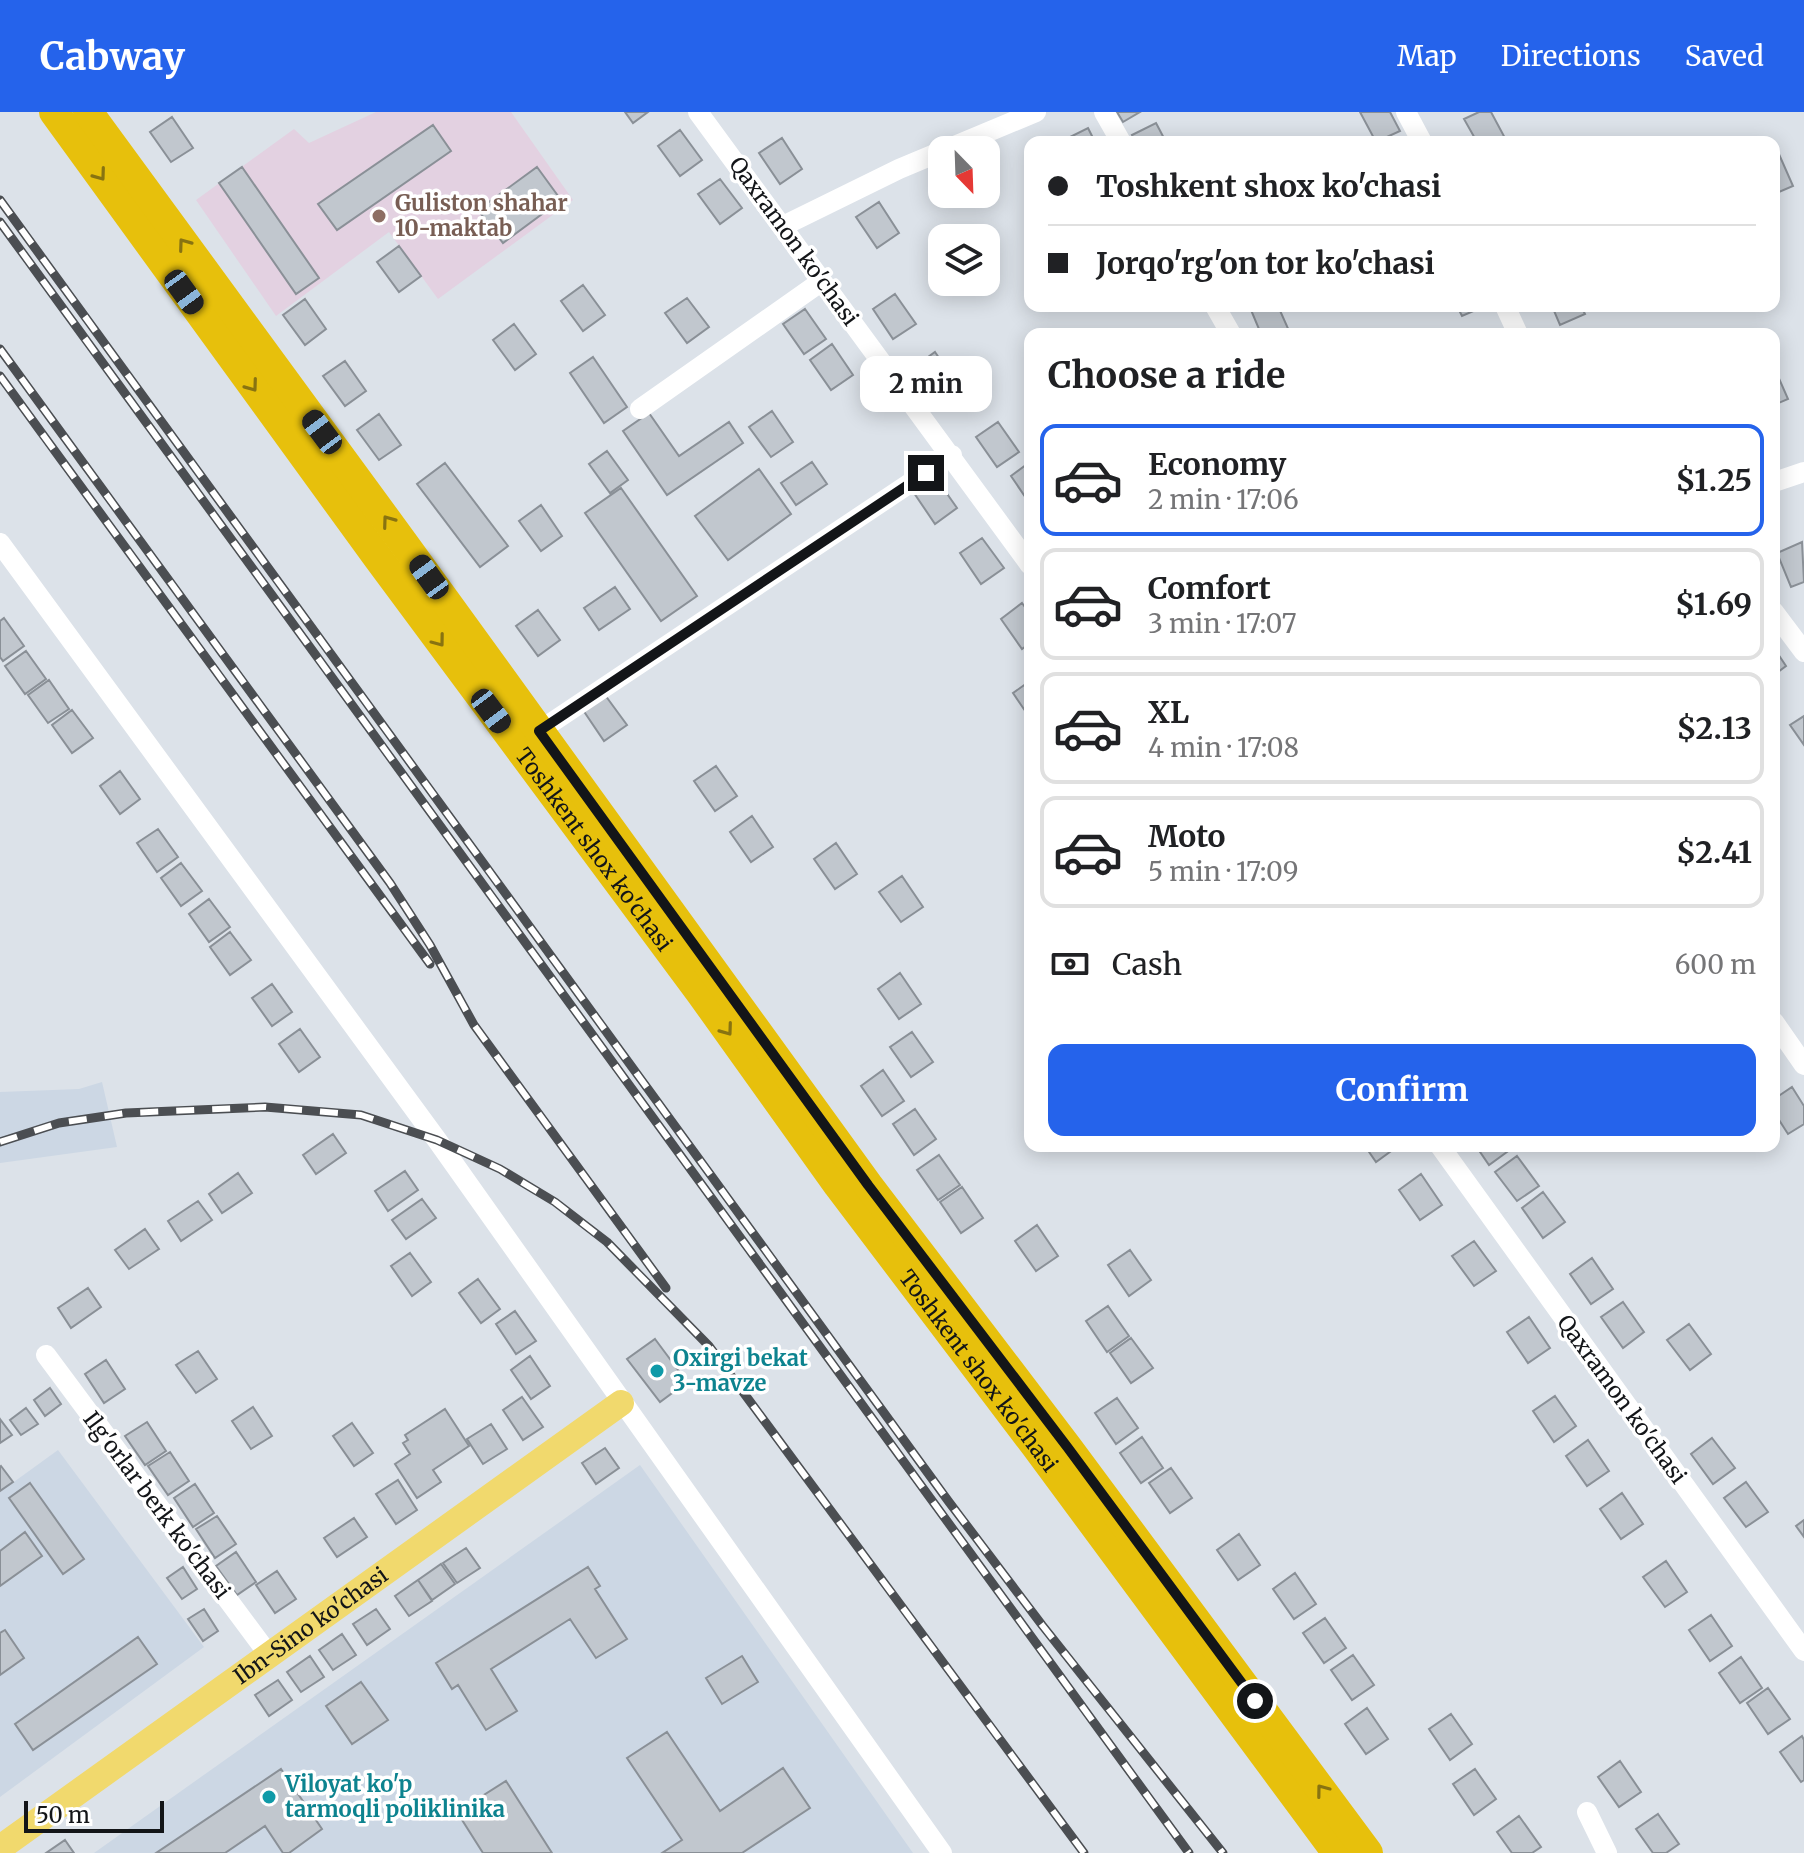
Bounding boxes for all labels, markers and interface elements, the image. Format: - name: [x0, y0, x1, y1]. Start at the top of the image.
- text: Cabway: [40, 33, 185, 80]
- text: Map: [1397, 38, 1457, 74]
- text: Directions: [1501, 38, 1641, 74]
- text: Saved: [1685, 38, 1764, 74]
- north arrow: [928, 136, 1000, 208]
- map controls: [928, 136, 1000, 296]
- street label: Qaxramon ko'chasi: [723, 151, 865, 331]
- one-way arrow: [90, 167, 105, 181]
- text: Toshkent shox ko'chasi: [1096, 167, 1441, 205]
- place label: Guliston shahar 10-maktab: [395, 189, 568, 242]
- marker: Guliston shahar 10-maktab: [370, 207, 388, 225]
- button: layers: [928, 224, 1000, 296]
- one-way arrow: [179, 238, 193, 253]
- text: Jorqo'rg'on tor ko'chasi: [1096, 244, 1435, 282]
- car: [160, 266, 208, 318]
- text: Choose a ride: [1048, 353, 1285, 398]
- callout: 2 min: [860, 357, 992, 413]
- text: 2 min: [889, 367, 963, 400]
- one-way arrow: [243, 377, 257, 391]
- car: [298, 406, 346, 458]
- icon: car: [1052, 444, 1124, 516]
- text: Economy: [1148, 445, 1286, 483]
- route end: [908, 455, 944, 491]
- text: $1.25: [1676, 461, 1752, 499]
- text: 2 min · 17:06: [1148, 483, 1299, 516]
- one-way arrow: [383, 515, 397, 530]
- car: [405, 551, 453, 603]
- icon: car: [1052, 568, 1124, 640]
- text: Comfort: [1148, 569, 1271, 607]
- text: $1.69: [1675, 585, 1752, 623]
- text: 3 min · 17:07: [1148, 607, 1297, 640]
- one-way arrow: [429, 632, 444, 647]
- car: [467, 685, 515, 737]
- icon: car: [1052, 692, 1124, 764]
- text: XL: [1148, 693, 1189, 731]
- text: $2.13: [1676, 709, 1752, 747]
- text: 4 min · 17:08: [1148, 731, 1299, 764]
- street label: Toshkent shox ko'chasi: [510, 742, 679, 957]
- icon: car: [1052, 816, 1124, 888]
- text: Moto: [1148, 817, 1226, 855]
- text: $2.41: [1676, 833, 1752, 871]
- text: 5 min · 17:09: [1148, 855, 1298, 888]
- icon: cash: [1048, 942, 1092, 986]
- text: Cash: [1112, 945, 1182, 983]
- text: 600 m: [1675, 948, 1756, 981]
- one-way arrow: [717, 1021, 732, 1035]
- button: Confirm: [1048, 1044, 1756, 1136]
- street label: Toshkent shox ko'chasi: [893, 1264, 1064, 1477]
- street label: Qaxramon ko'chasi: [1551, 1309, 1693, 1489]
- place label: Oxirgi bekat 3-mavze: [673, 1344, 808, 1397]
- marker: Oxirgi bekat 3-mavze: [648, 1362, 666, 1380]
- street label: Ilg'orlar berk ko'chasi: [77, 1406, 237, 1604]
- street label: Ibn-Sino ko'chasi: [228, 1561, 393, 1690]
- route start: [1237, 1683, 1273, 1719]
- place label: Viloyat ko'p tarmoqli poliklinika: [284, 1770, 505, 1823]
- one-way arrow: [1317, 1785, 1331, 1799]
- marker: Viloyat ko'p tarmoqli poliklinika: [260, 1788, 278, 1806]
- scale bar: [24, 1797, 164, 1833]
- text: 50 m: [36, 1801, 90, 1829]

